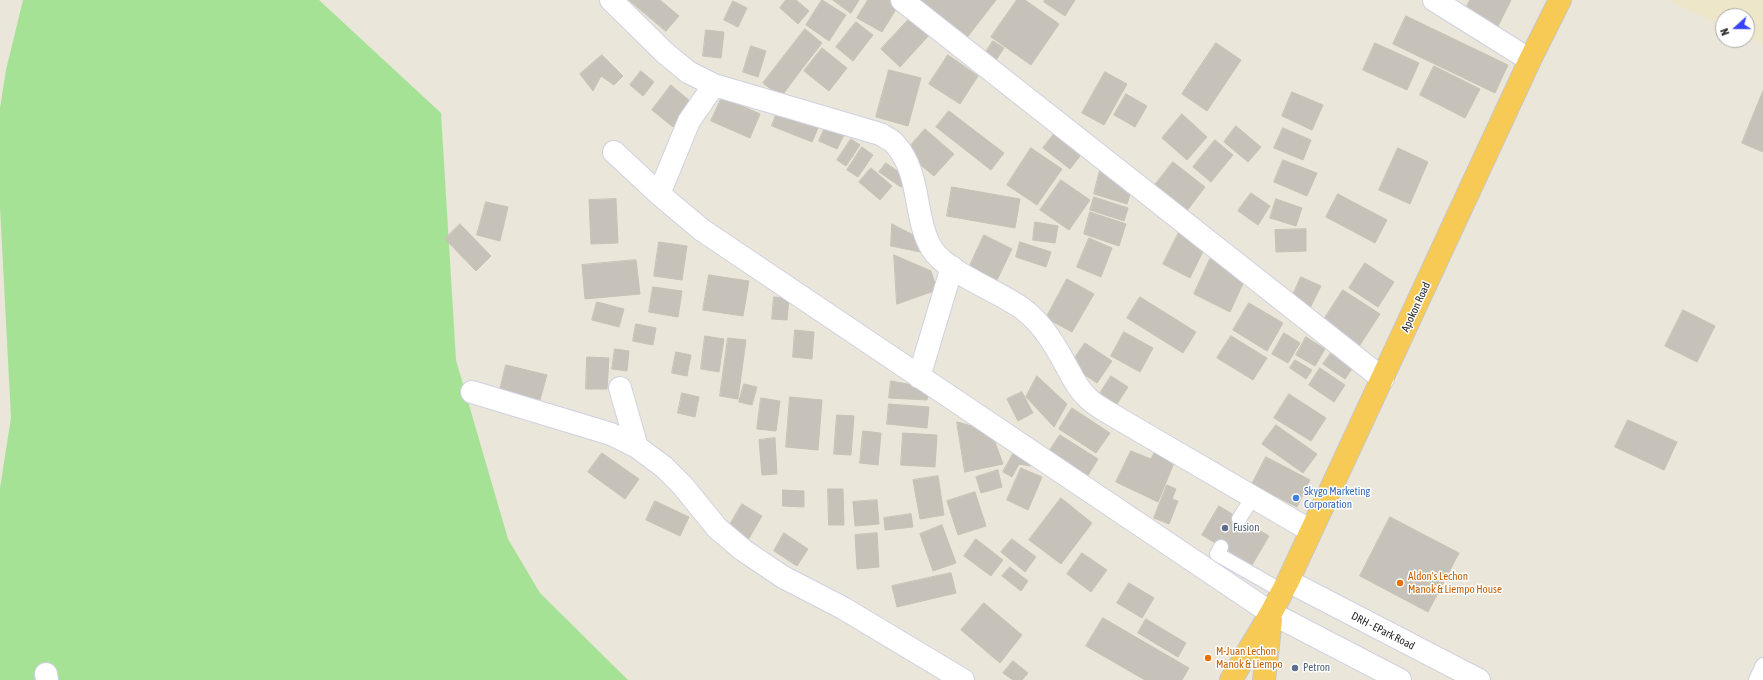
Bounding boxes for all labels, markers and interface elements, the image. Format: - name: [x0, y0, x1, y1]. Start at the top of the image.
- north arrow: [1715, 8, 1755, 48]
- text: N: [1718, 27, 1731, 37]
- street label: Apokon Road: [1399, 280, 1433, 334]
- place label: Skygo Marketing Corporation: [1304, 485, 1370, 511]
- marker: Skygo Marketing Corporation: [1291, 493, 1301, 503]
- place label: Fusion: [1233, 521, 1260, 535]
- marker: Fusion: [1220, 523, 1230, 533]
- place label: Aldon's Lechon Manok & Liempo House: [1408, 570, 1502, 596]
- marker: Aldon's Lechon Manok & Liempo House: [1395, 578, 1405, 588]
- street label: DRH - EPark Road: [1349, 609, 1417, 653]
- place label: M-Juan Lechon Manok & Liempo: [1216, 645, 1283, 671]
- marker: M-Juan Lechon Manok & Liempo: [1203, 653, 1213, 663]
- place label: Petron: [1303, 661, 1330, 675]
- marker: Petron: [1290, 663, 1300, 673]

